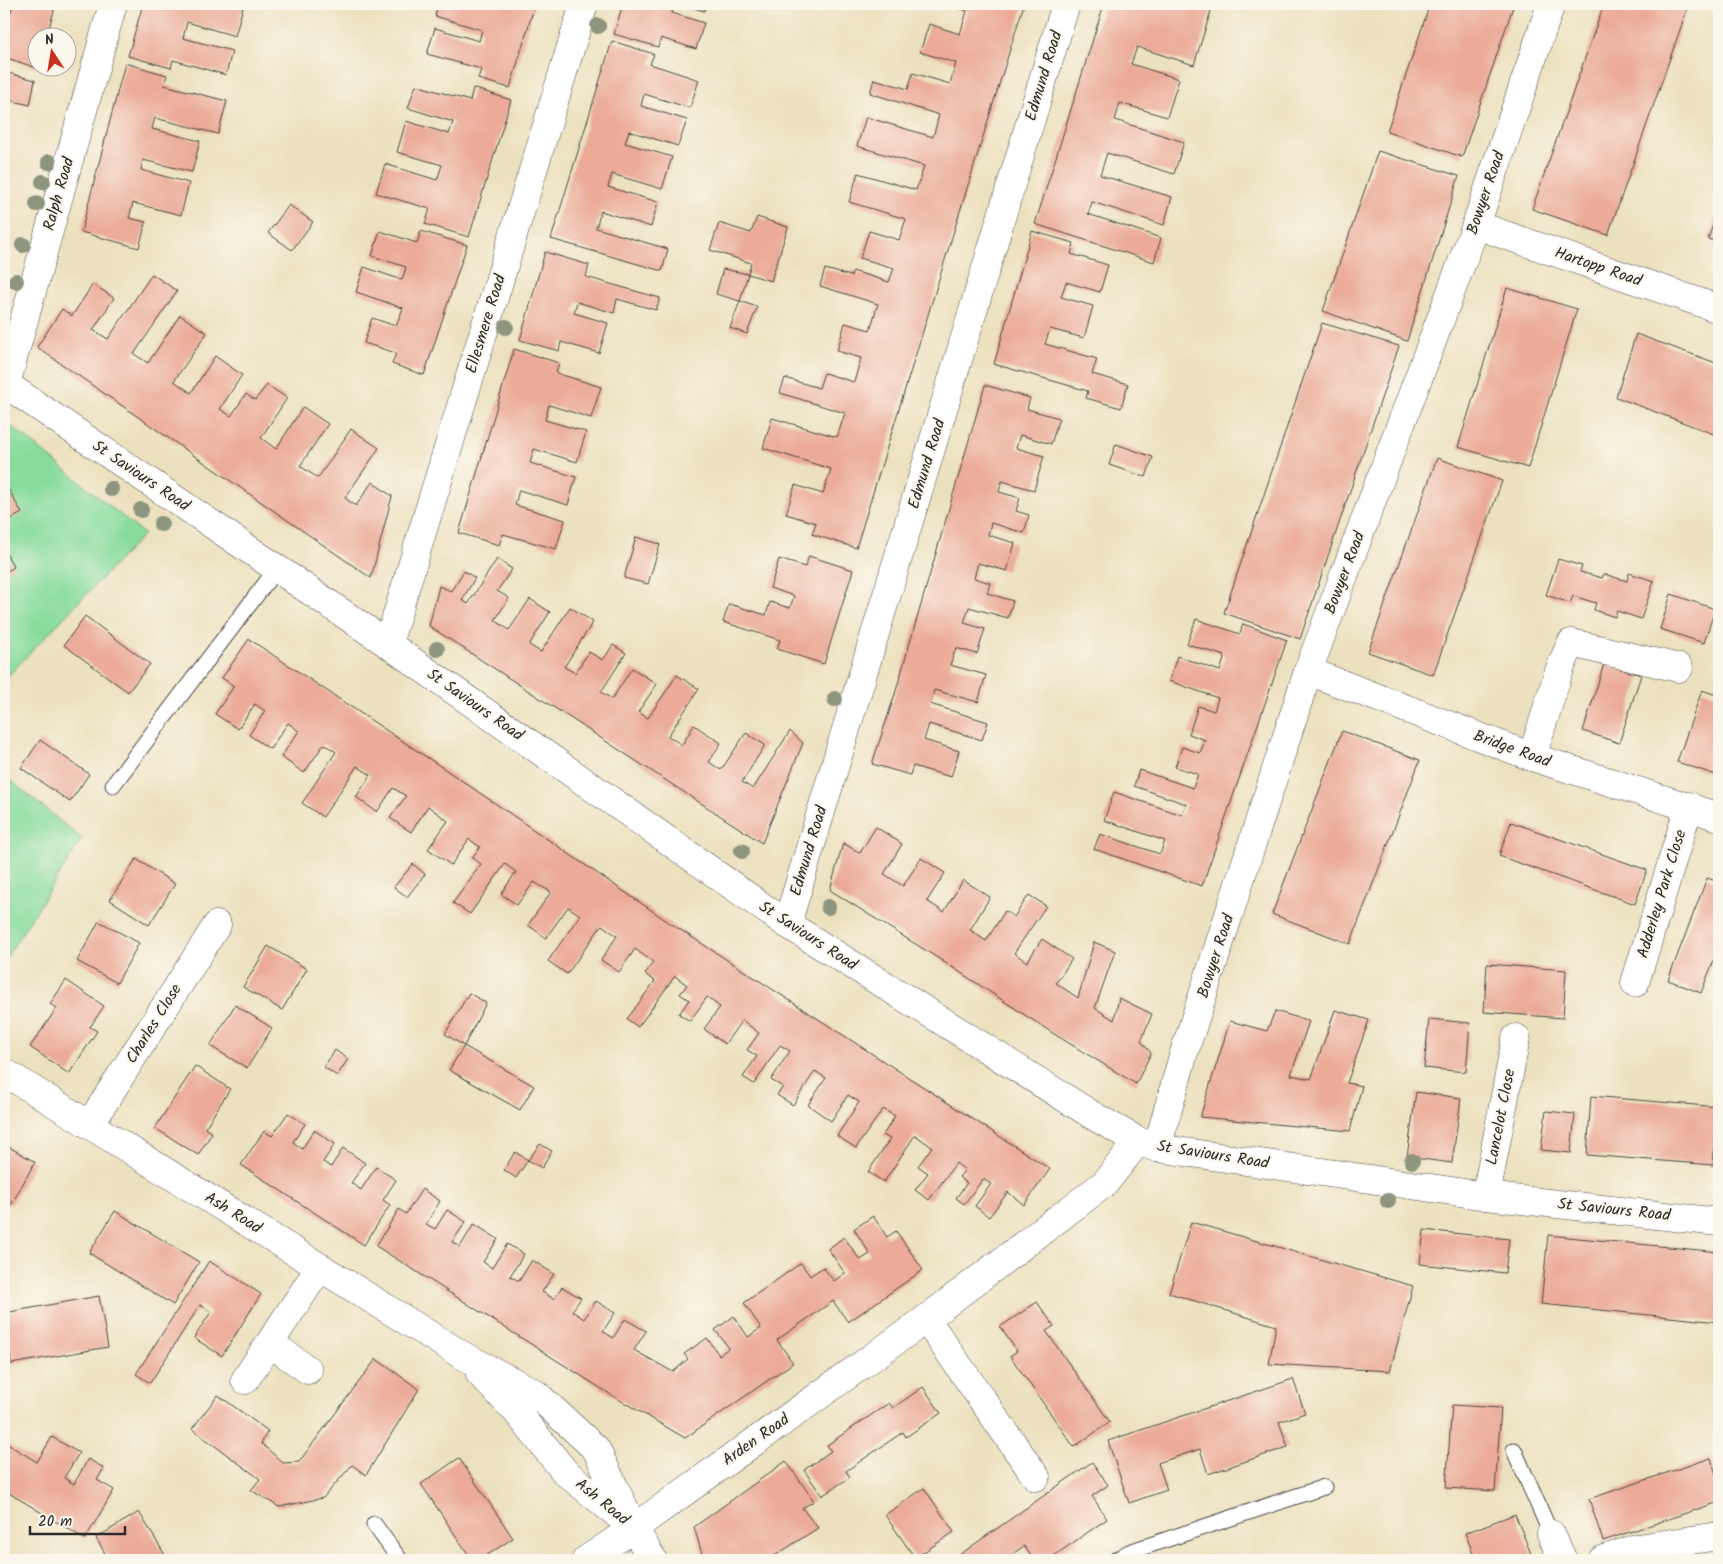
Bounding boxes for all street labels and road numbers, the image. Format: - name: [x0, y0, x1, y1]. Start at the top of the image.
- street label: Edmund Road: [1018, 27, 1070, 124]
- street label: Bowyer Road: [1460, 147, 1512, 238]
- street label: Ralph Road: [37, 153, 82, 234]
- street label: Hartopp Road: [1551, 240, 1646, 294]
- street label: Ellesmere Road: [459, 271, 513, 377]
- street label: Edmund Road: [901, 415, 953, 512]
- street label: St Saviours Road: [87, 434, 196, 519]
- street label: Bowyer Road: [1318, 527, 1373, 618]
- street label: St Saviours Road: [421, 662, 529, 748]
- street label: Bridge Road: [1470, 723, 1555, 775]
- street label: Edmund Road: [783, 802, 835, 899]
- street label: Adderley Park Close: [1631, 827, 1693, 961]
- street label: St Saviours Road: [754, 895, 863, 978]
- street label: Bowyer Road: [1191, 910, 1242, 1001]
- street label: Charles Close: [120, 979, 188, 1069]
- street label: Lancelot Close: [1479, 1067, 1523, 1167]
- street label: St Saviours Road: [1155, 1134, 1272, 1176]
- street label: Ash Road: [199, 1186, 267, 1241]
- street label: St Saviours Road: [1556, 1192, 1673, 1228]
- street label: Arden Road: [717, 1407, 796, 1472]
- street label: Ash Road: [569, 1472, 635, 1532]

